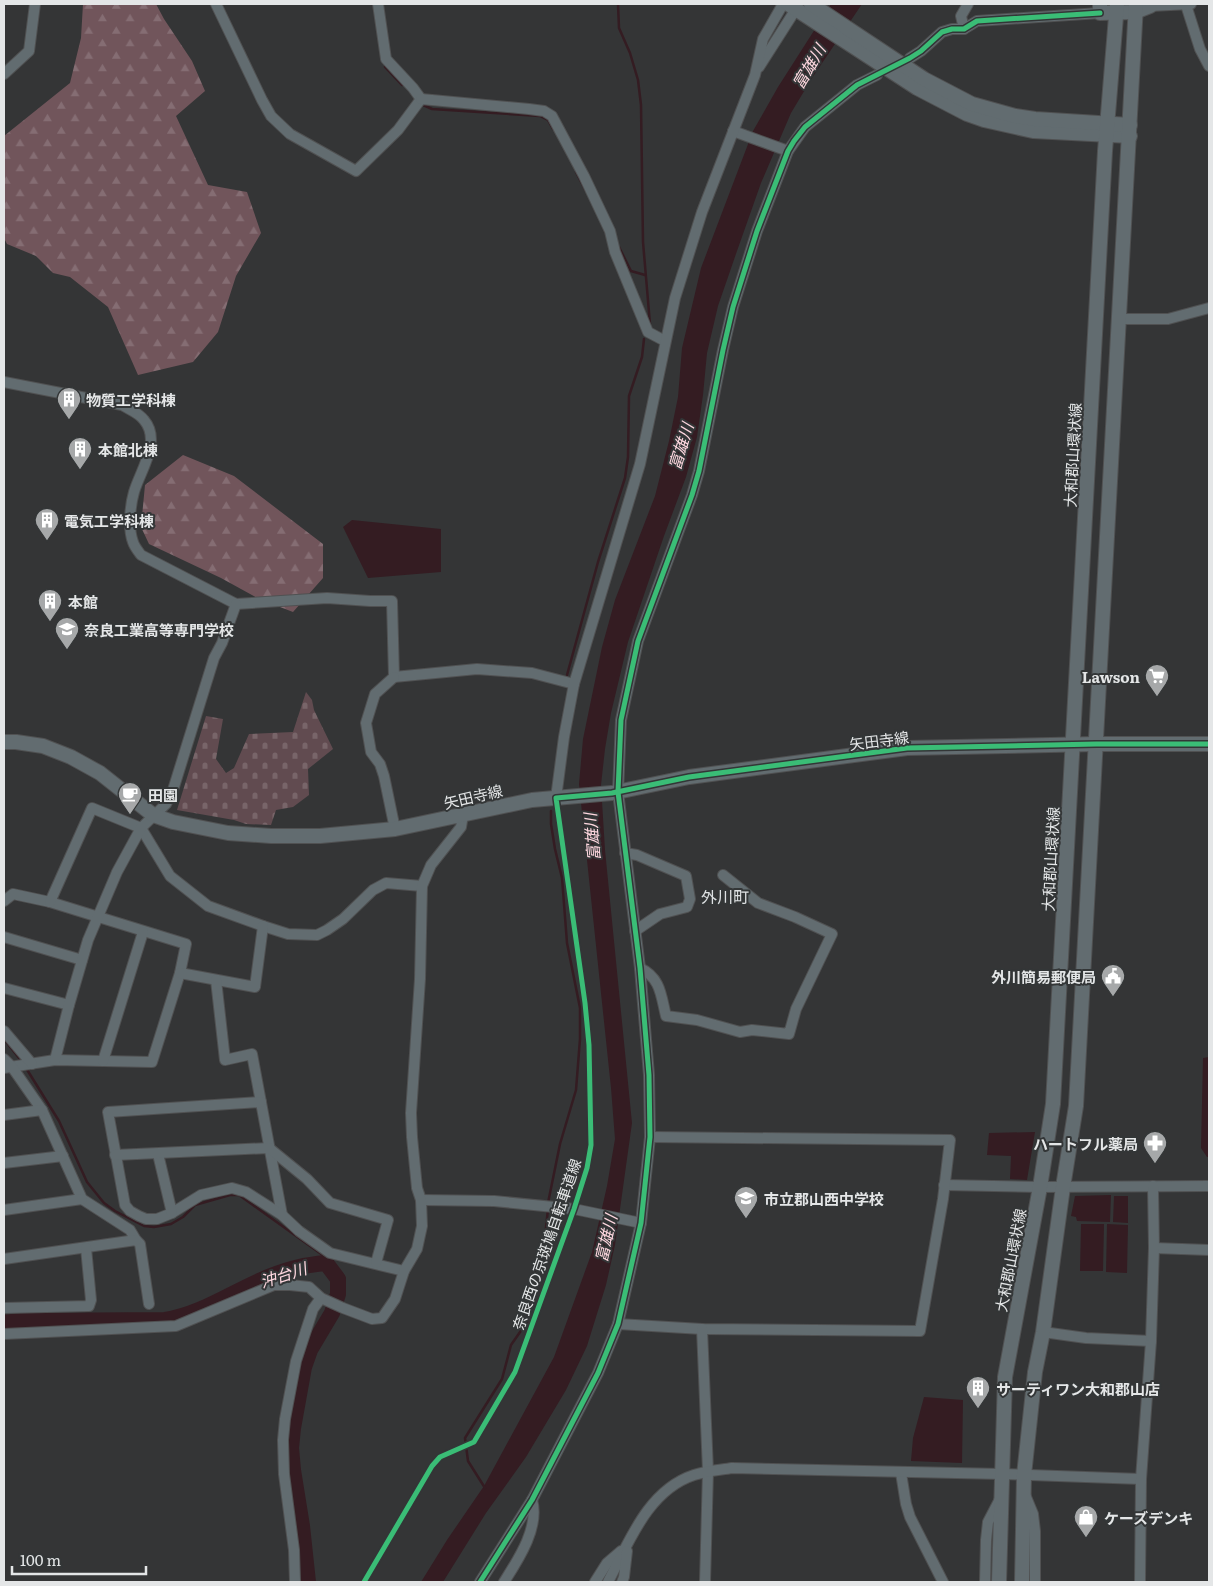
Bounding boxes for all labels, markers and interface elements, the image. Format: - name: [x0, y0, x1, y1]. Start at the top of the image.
- water label: 富雄川: [785, 38, 832, 93]
- building icon: 物質工学科棟: [56, 386, 82, 420]
- place label: 物質工学科棟: [86, 388, 176, 411]
- street label: 大和郡山環状線: [1058, 402, 1086, 508]
- water label: 富雄川: [662, 418, 699, 472]
- building icon: 本館北棟: [67, 436, 93, 470]
- place label: 本館北棟: [98, 438, 158, 461]
- building icon: 電気工学科棟: [34, 507, 60, 541]
- place label: 電気工学科棟: [64, 509, 154, 532]
- building icon: 本館: [37, 588, 63, 622]
- place label: 本館: [68, 590, 98, 613]
- school or university icon: 奈良工業高等専門学校: [54, 616, 80, 650]
- place label: 奈良工業高等専門学校: [84, 618, 234, 641]
- supermarket icon: Lawson: [1144, 663, 1170, 697]
- place label: Lawson: [1082, 665, 1141, 688]
- street label: 矢田寺線: [848, 725, 910, 755]
- street label: 矢田寺線: [441, 778, 505, 814]
- cafe icon: 田園: [117, 781, 143, 815]
- place label: 田園: [148, 783, 178, 806]
- street label: 大和郡山環状線: [1036, 806, 1064, 912]
- water label: 富雄川: [577, 810, 605, 862]
- district label: 外川町: [701, 884, 749, 908]
- public building icon: 外川簡易郵便局: [1100, 963, 1126, 997]
- place label: 外川簡易郵便局: [991, 965, 1096, 988]
- pharmacy icon: ハートフル薬局: [1142, 1130, 1168, 1164]
- place label: ハートフル薬局: [1033, 1132, 1138, 1155]
- street label: 奈良西の京斑鳩自転車道線: [506, 1155, 586, 1333]
- school or university icon: 市立郡山西中学校: [733, 1185, 759, 1219]
- place label: 市立郡山西中学校: [764, 1187, 884, 1210]
- street label: 大和郡山環状線: [989, 1206, 1031, 1314]
- water label: 富雄川: [588, 1210, 623, 1264]
- water label: 沖台川: [256, 1255, 311, 1293]
- building icon: サーティワン大和郡山店: [965, 1375, 991, 1409]
- place label: サーティワン大和郡山店: [996, 1377, 1160, 1400]
- shop icon: ケーズデンキ: [1073, 1504, 1099, 1538]
- place label: ケーズデンキ: [1104, 1506, 1193, 1529]
- scale bar: [12, 1544, 146, 1576]
- text: 100 m: [20, 1548, 61, 1571]

